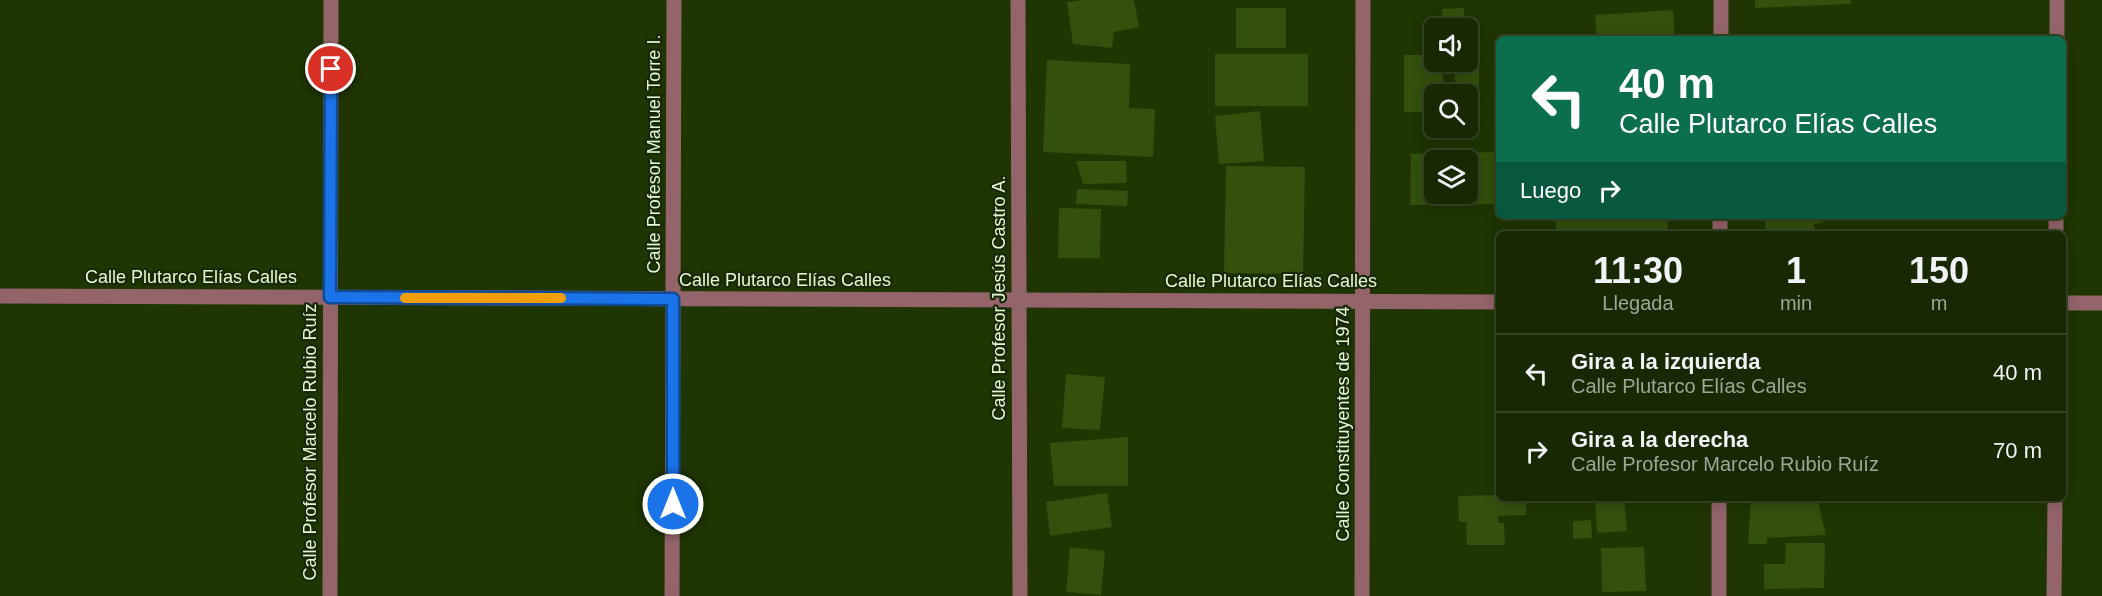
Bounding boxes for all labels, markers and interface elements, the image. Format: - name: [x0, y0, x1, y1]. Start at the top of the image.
- map controls: [1424, 18, 1478, 204]
- button: sound: [1424, 18, 1478, 72]
- street label: Calle Profesor Manuel Torre I.: [644, 35, 664, 273]
- pin: [305, 43, 356, 94]
- icon: arrive: [314, 52, 347, 85]
- icon: left: [1520, 60, 1598, 138]
- text: 40 m: [1619, 60, 1715, 107]
- button: search: [1424, 84, 1478, 138]
- text: Calle Plutarco Elías Calles: [1619, 109, 1937, 139]
- button: layers: [1424, 150, 1478, 204]
- icon: right: [1593, 174, 1626, 207]
- street label: Calle Profesor Jesús Castro A.: [989, 175, 1009, 421]
- text: Luego: [1520, 178, 1581, 203]
- text: 11:30: [1593, 250, 1683, 291]
- text: 1: [1786, 250, 1806, 291]
- text: 150: [1909, 250, 1969, 291]
- street label: Calle Plutarco Elías Calles: [85, 267, 297, 287]
- street label: Calle Plutarco Elías Calles: [679, 270, 891, 290]
- street label: Calle Plutarco Elías Calles: [1165, 271, 1377, 291]
- text: Llegada: [1602, 292, 1674, 314]
- text: min: [1780, 292, 1812, 314]
- text: m: [1931, 292, 1947, 314]
- street label: Calle Profesor Marcelo Rubio Ruíz: [300, 303, 320, 581]
- street label: Calle Constituyentes de 1974: [1333, 306, 1353, 542]
- text: Gira a la izquierda: [1571, 349, 1761, 374]
- icon: left: [1520, 357, 1553, 390]
- text: 40 m: [1993, 360, 2042, 385]
- text: Calle Plutarco Elías Calles: [1571, 375, 1807, 397]
- text: Gira a la derecha: [1571, 427, 1748, 452]
- icon: right: [1520, 435, 1553, 468]
- text: 70 m: [1993, 438, 2042, 463]
- text: Calle Profesor Marcelo Rubio Ruíz: [1571, 453, 1879, 475]
- position arrow: [641, 472, 705, 536]

